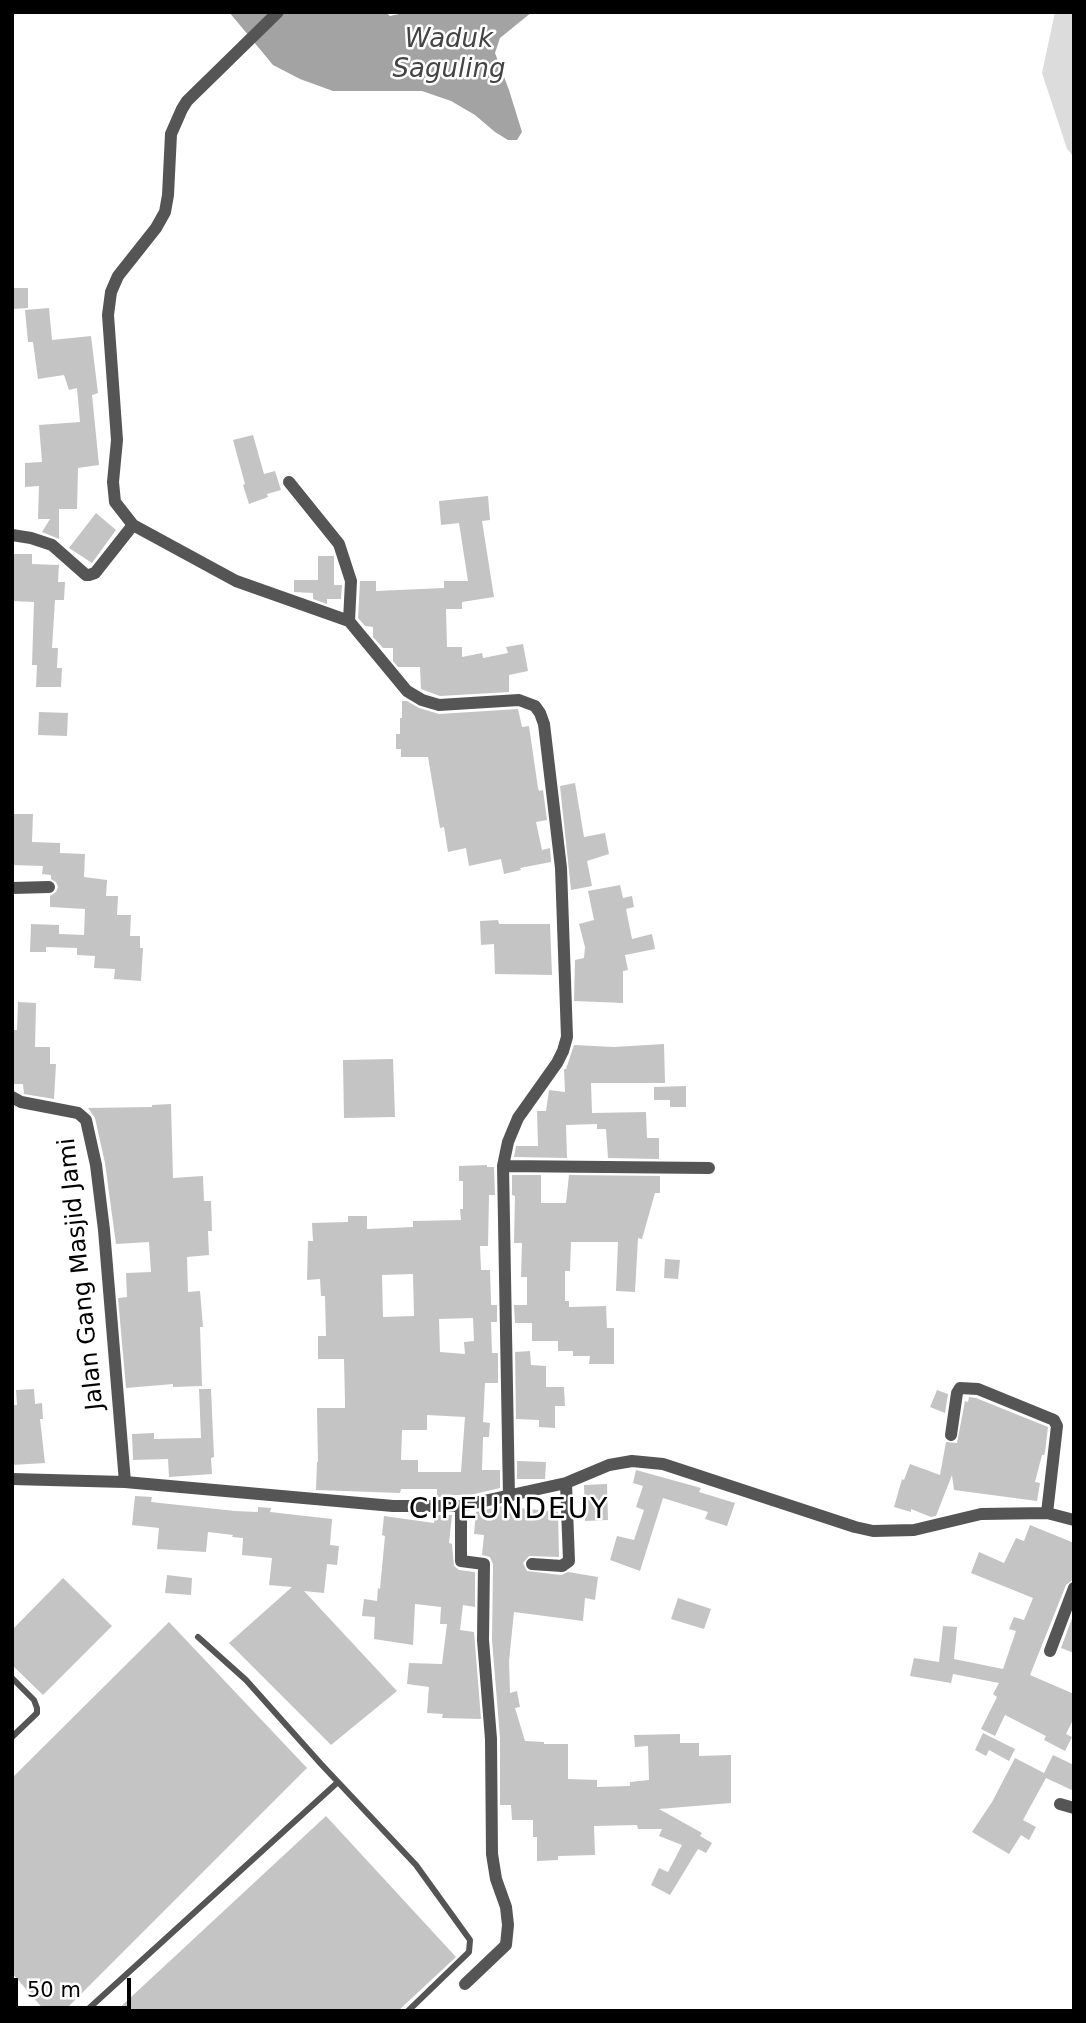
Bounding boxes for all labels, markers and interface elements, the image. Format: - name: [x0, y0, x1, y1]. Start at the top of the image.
- water label: Waduk Saguling: [393, 24, 505, 86]
- street label: Jalan Gang Masjid Jami: [53, 1137, 111, 1411]
- district label: CIPEUNDEUY: [410, 1494, 608, 1528]
- scale bar: [18, 1964, 135, 2008]
- text: 50 m: [27, 1978, 81, 2002]

